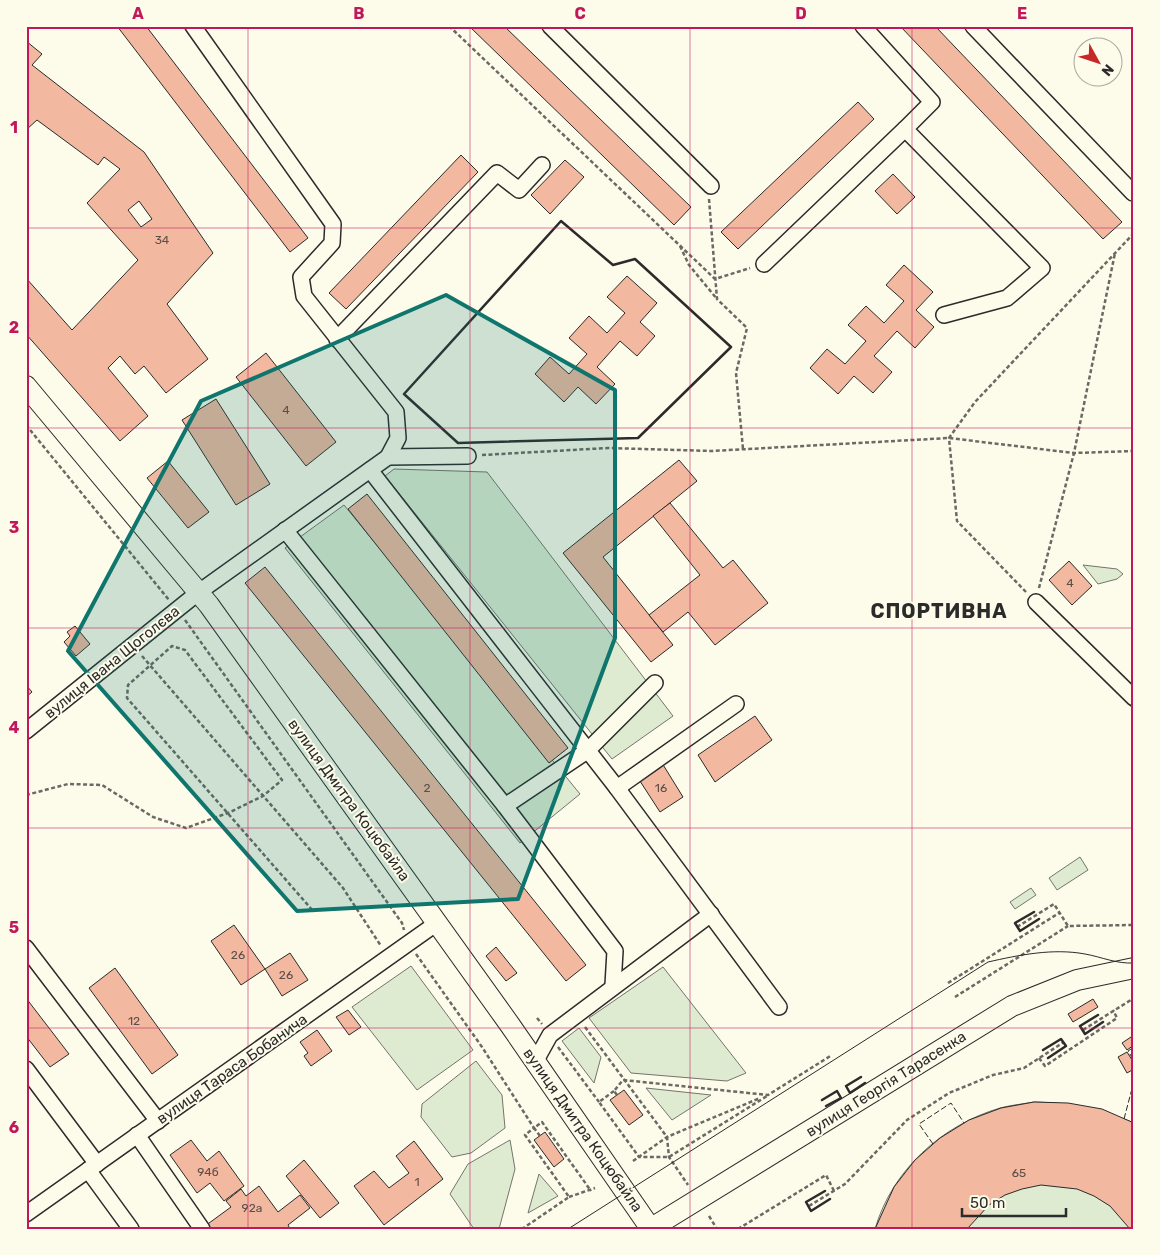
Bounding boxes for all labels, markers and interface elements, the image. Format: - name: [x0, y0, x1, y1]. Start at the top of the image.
- text: A: [132, 4, 144, 23]
- text: B: [353, 4, 365, 23]
- text: C: [574, 4, 586, 23]
- text: D: [795, 4, 807, 23]
- text: E: [1017, 4, 1027, 23]
- north arrow: [1072, 38, 1122, 88]
- text: N: [1098, 61, 1117, 79]
- text: 1: [10, 118, 18, 137]
- house number: 34: [155, 233, 170, 247]
- text: 2: [9, 318, 19, 337]
- house number: 4: [282, 403, 290, 417]
- text: 3: [9, 518, 19, 537]
- house number: 4: [1066, 576, 1074, 590]
- district label: СПОРТИВНА: [870, 599, 1008, 623]
- street label: вулиця Івана Щоголєва: [41, 602, 183, 722]
- street label: вулиця Дмитра Коцюбайла: [284, 716, 414, 884]
- text: 4: [9, 718, 20, 737]
- house number: 2: [423, 781, 431, 795]
- house number: 16: [655, 781, 667, 795]
- text: 5: [9, 918, 19, 937]
- house number: 26: [231, 948, 245, 962]
- house number: 26: [279, 968, 293, 982]
- street label: вулиця Тараса Бобанича: [153, 1010, 311, 1128]
- house number: 12: [128, 1014, 140, 1028]
- street label: вулиця Георгія Тарасенка: [803, 1027, 969, 1141]
- street label: вулиця Дмитра Коцюбайла: [519, 1045, 647, 1215]
- text: 6: [9, 1118, 19, 1137]
- house number: 94б: [197, 1165, 219, 1179]
- house number: 65: [1012, 1166, 1026, 1180]
- house number: 1: [414, 1175, 420, 1189]
- scale bar: [962, 1185, 1066, 1217]
- text: 50 m: [970, 1194, 1005, 1212]
- house number: 92а: [242, 1201, 262, 1215]

